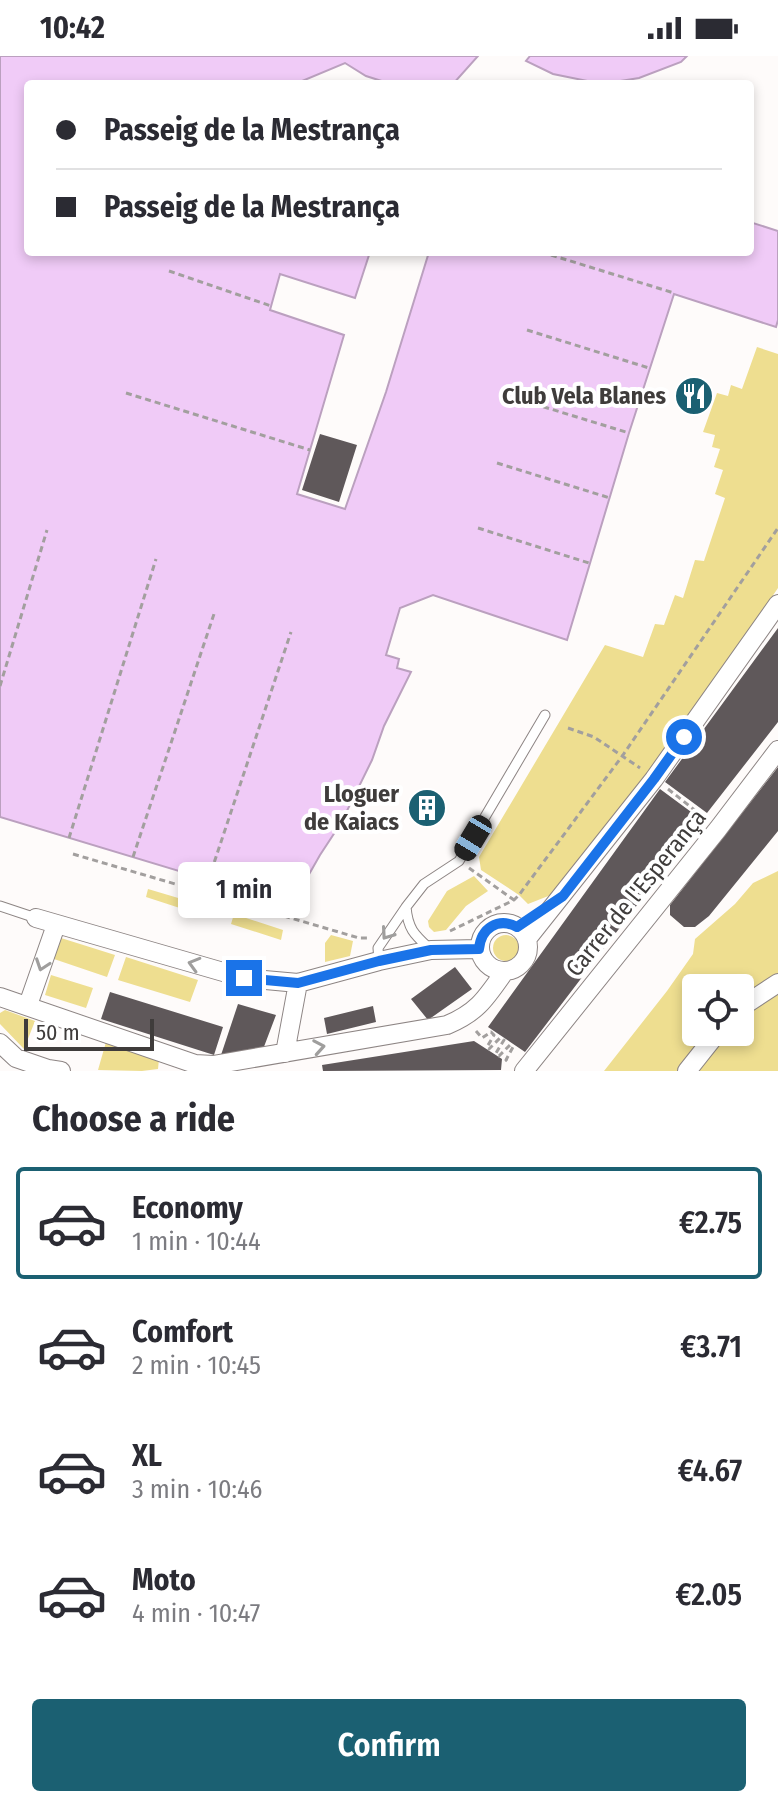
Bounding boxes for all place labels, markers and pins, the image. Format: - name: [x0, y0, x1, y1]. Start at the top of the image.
- restaurant icon: Club Vela Blanes: [673, 375, 715, 417]
- place label: Club Vela Blanes: [502, 382, 666, 410]
- place label: Lloguer de Kaiacs: [304, 780, 399, 836]
- building icon: Lloguer de Kaiacs: [406, 787, 448, 829]

